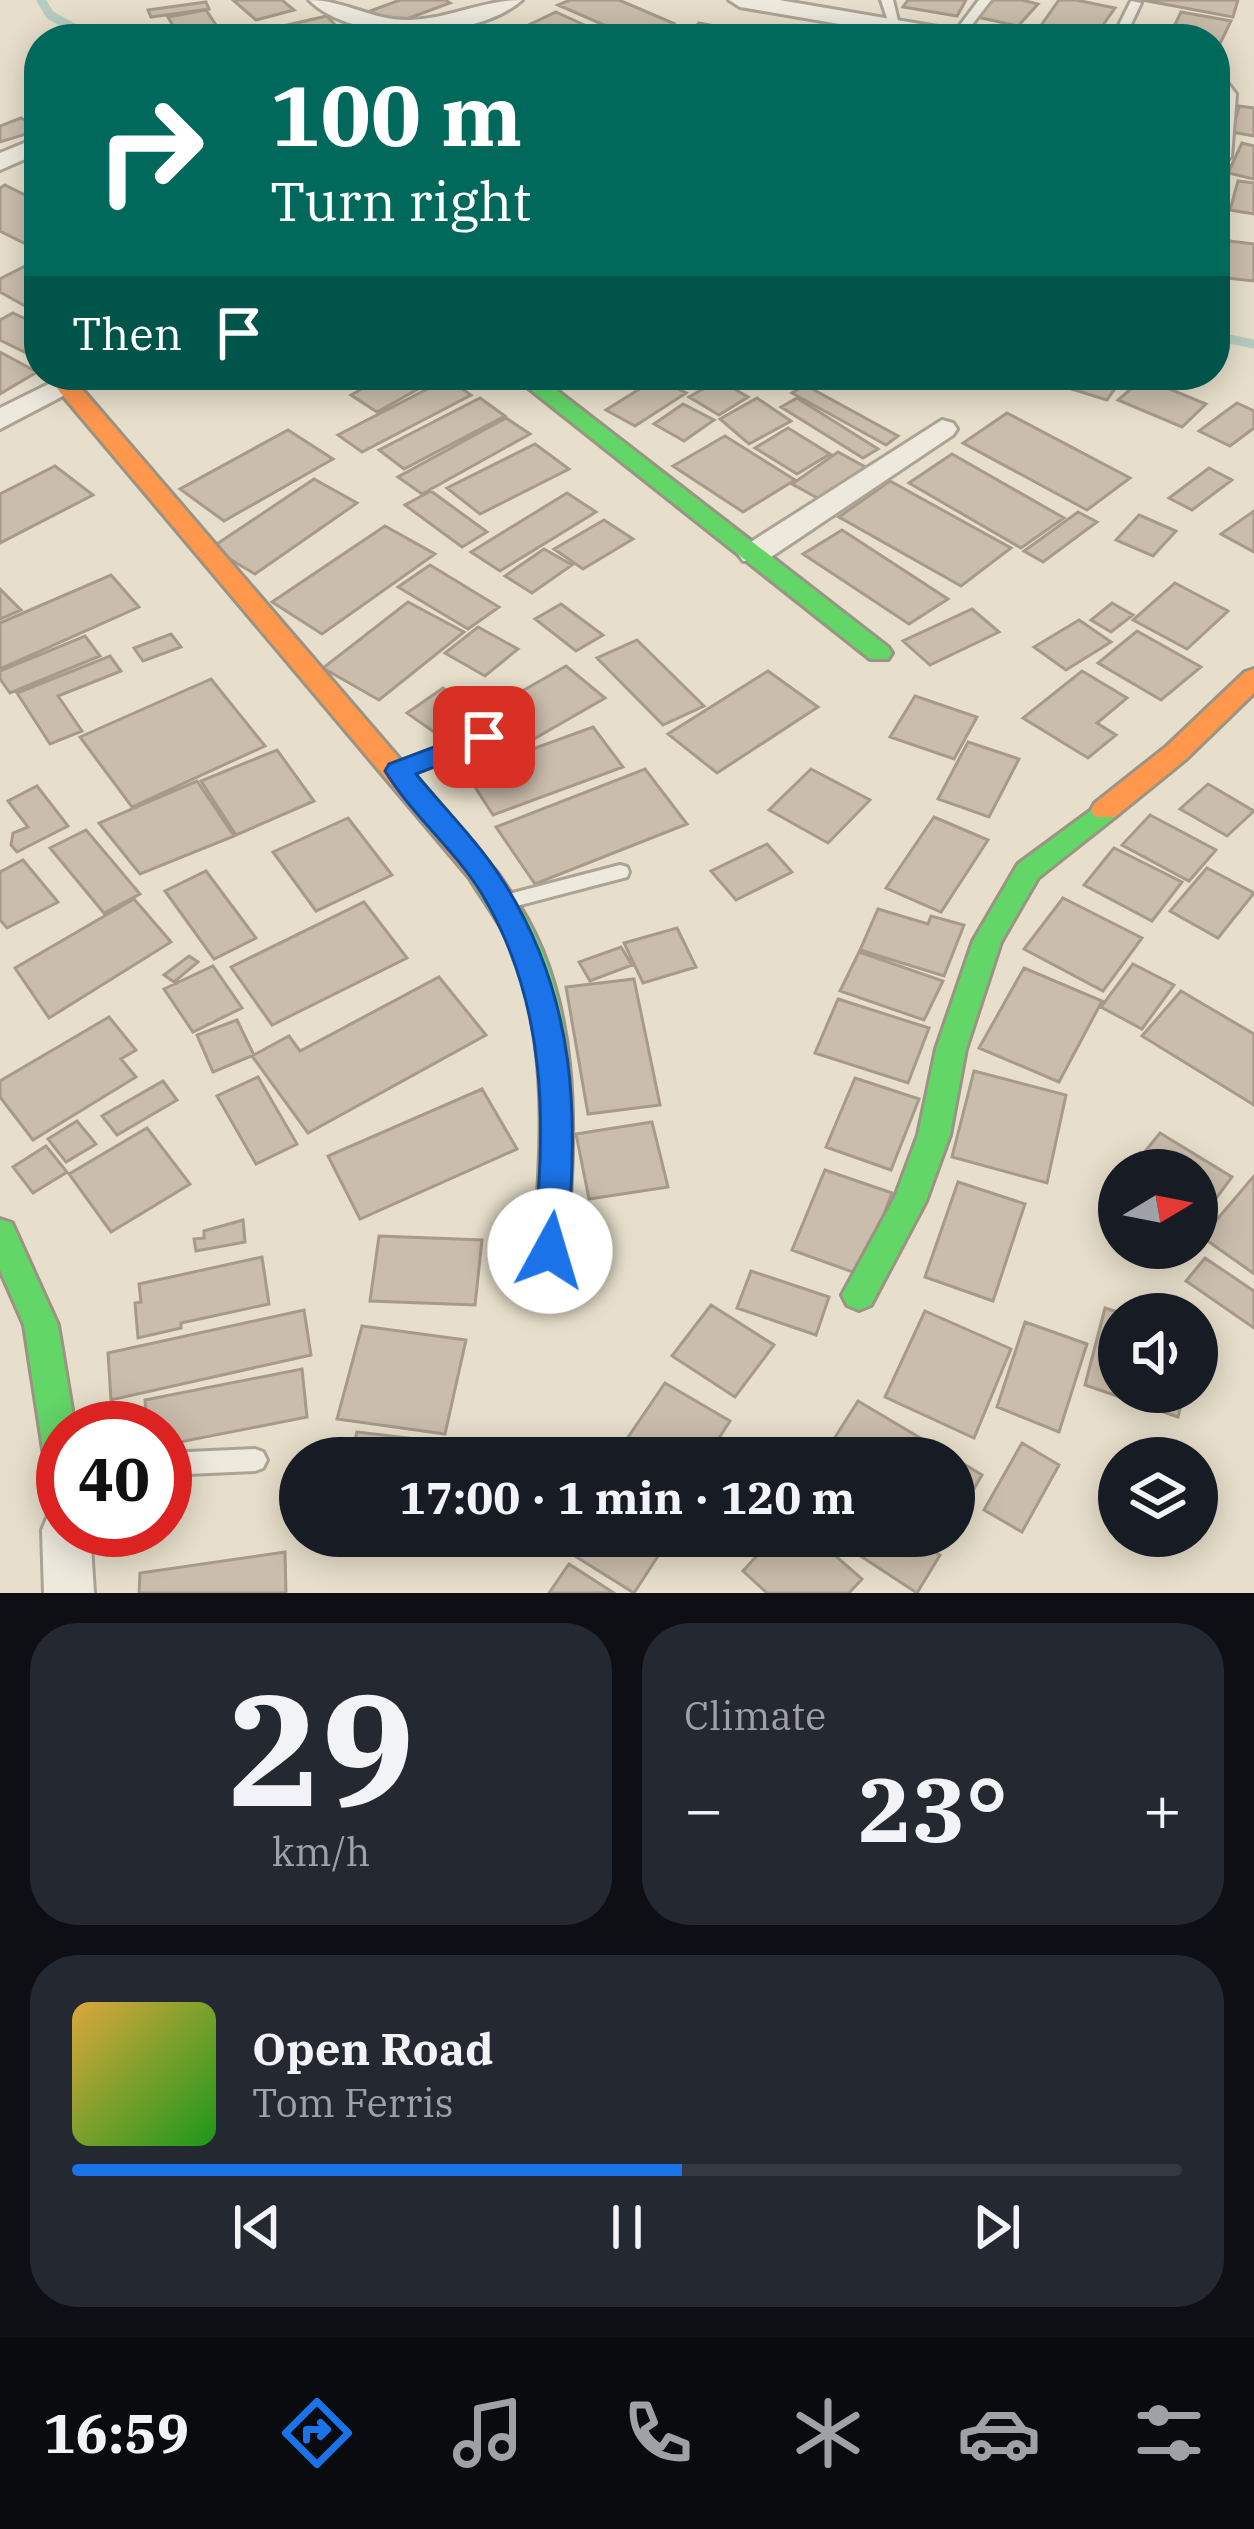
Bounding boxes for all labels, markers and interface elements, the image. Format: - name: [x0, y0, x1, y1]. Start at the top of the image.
- text: 100 m: [270, 60, 522, 169]
- icon: right: [72, 72, 228, 228]
- text: Turn right: [270, 166, 532, 236]
- icon: arrive: [206, 300, 272, 366]
- text: Then: [72, 304, 182, 362]
- pin: [433, 686, 535, 788]
- icon: arrive: [451, 704, 517, 770]
- north arrow: [1098, 1149, 1218, 1269]
- map controls: [1098, 1149, 1218, 1557]
- position arrow: [487, 1188, 613, 1314]
- button: sound: [1098, 1293, 1218, 1413]
- speed limit sign: 40: [36, 1401, 192, 1557]
- button: layers: [1098, 1437, 1218, 1557]
- text: 17:00 · 1 min · 120 m: [399, 1468, 855, 1526]
- text: 29: [227, 1646, 415, 1849]
- text: Climate: [684, 1690, 826, 1741]
- text: 23°: [858, 1750, 1008, 1867]
- text: −: [684, 1765, 724, 1851]
- text: +: [1142, 1765, 1182, 1851]
- text: km/h: [272, 1826, 370, 1877]
- text: Open Road: [252, 2019, 493, 2077]
- text: Tom Ferris: [252, 2077, 454, 2128]
- icon: previous: [224, 2194, 290, 2260]
- icon: pause: [594, 2194, 660, 2260]
- icon: next: [964, 2194, 1030, 2260]
- icon: directions: [275, 2391, 359, 2475]
- icon: music: [446, 2391, 530, 2475]
- icon: phone: [616, 2391, 700, 2475]
- icon: climate: [786, 2391, 870, 2475]
- icon: car: [957, 2391, 1041, 2475]
- icon: filters: [1127, 2391, 1211, 2475]
- text: 16:59: [43, 2398, 189, 2468]

